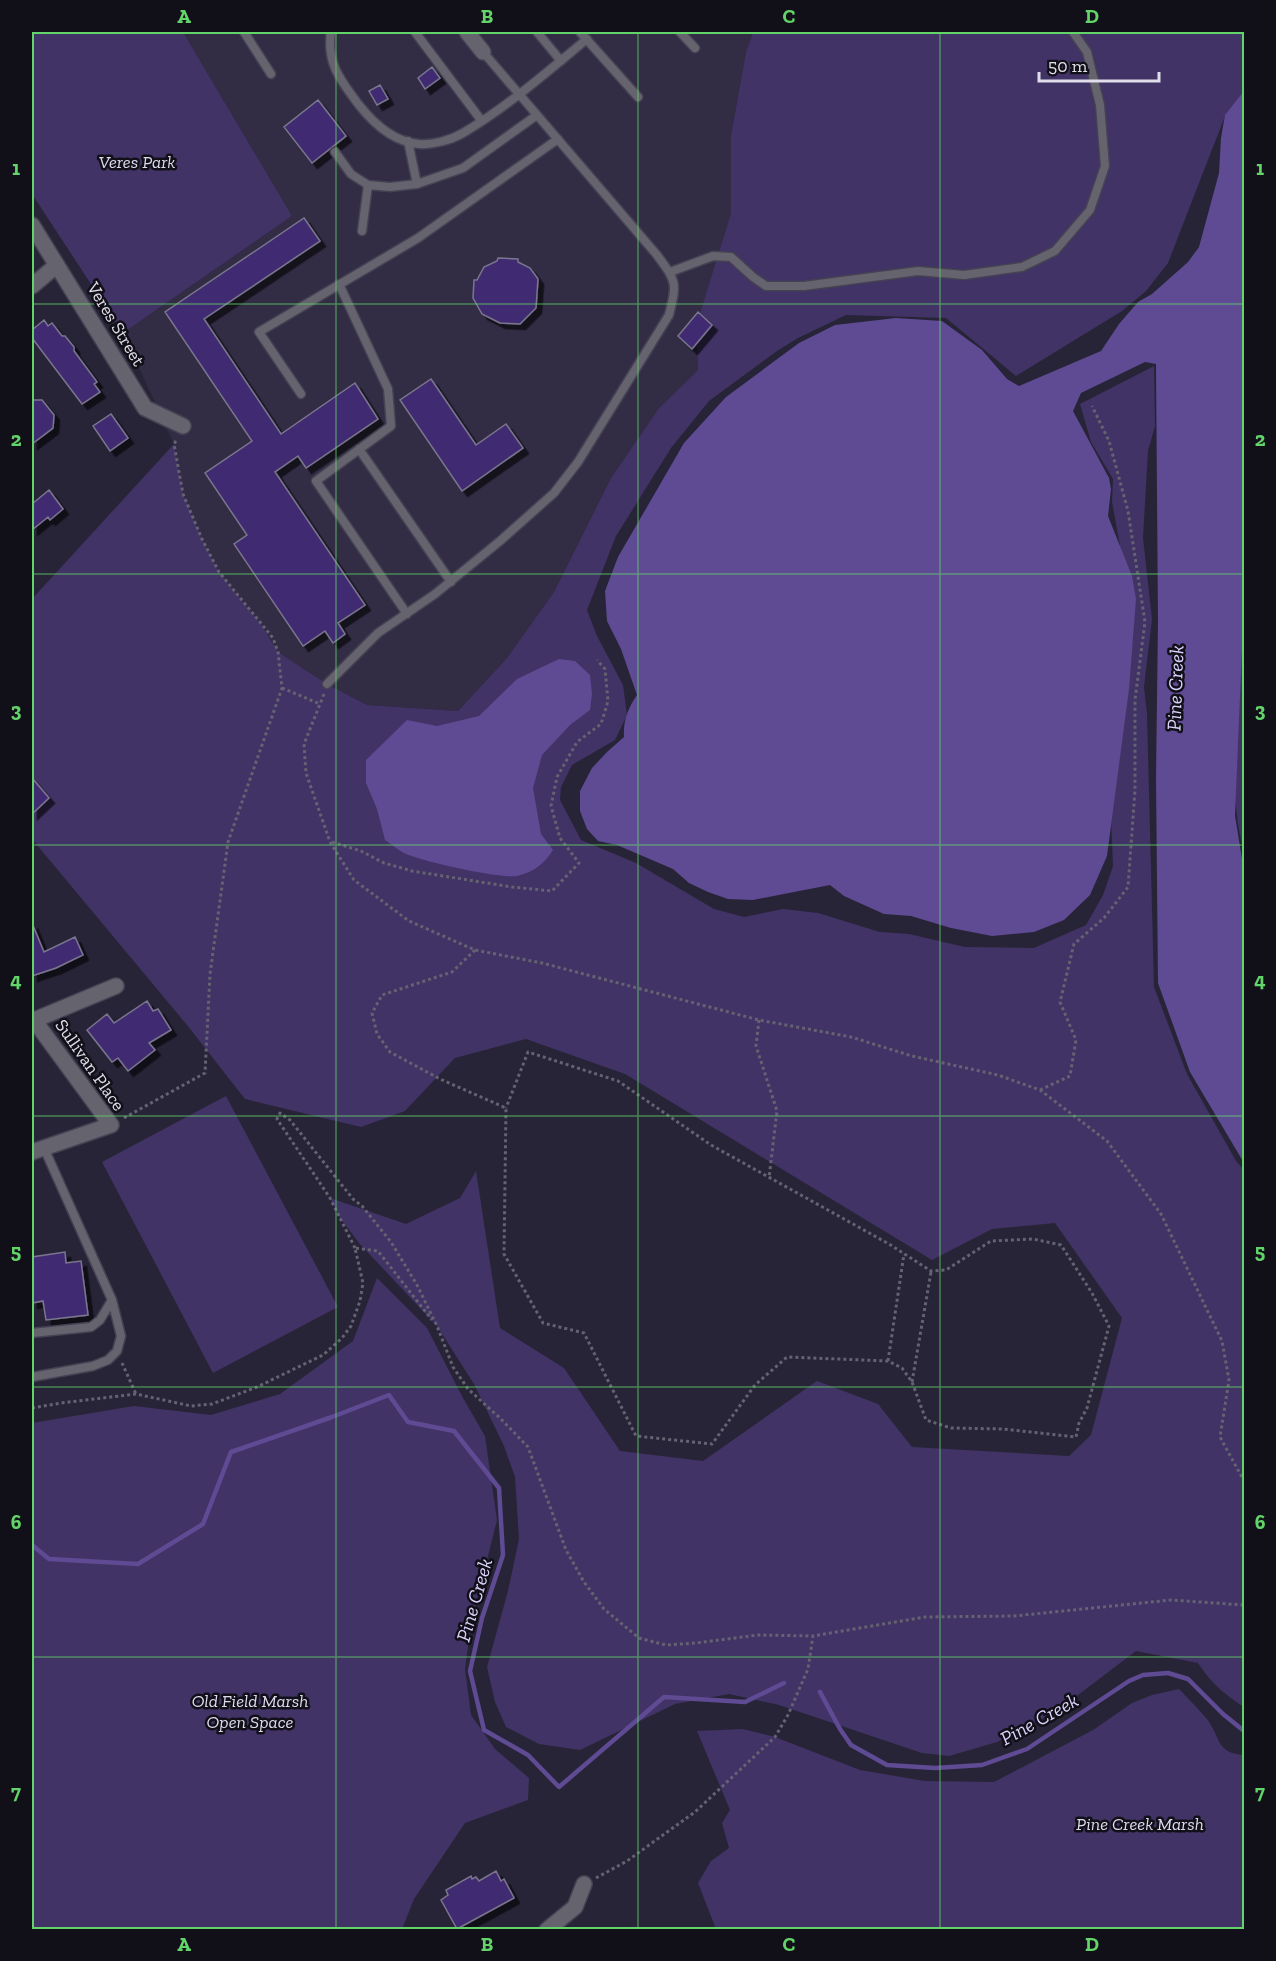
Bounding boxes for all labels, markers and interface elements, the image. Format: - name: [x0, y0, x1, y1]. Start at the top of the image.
- text: A: [177, 4, 191, 28]
- text: B: [481, 4, 493, 28]
- text: C: [783, 4, 796, 28]
- text: D: [1085, 4, 1099, 28]
- scale bar: [1039, 45, 1159, 83]
- text: 50 m: [1048, 55, 1088, 77]
- park label: Veres Park: [99, 151, 175, 173]
- text: 1: [12, 156, 20, 180]
- text: 1: [1256, 156, 1264, 180]
- street label: Veres Street: [82, 277, 150, 370]
- text: 2: [11, 427, 22, 451]
- text: 2: [1255, 427, 1266, 451]
- water label: Pine Creek: [1162, 645, 1188, 731]
- text: 3: [11, 698, 22, 722]
- text: 3: [1255, 698, 1266, 722]
- text: 4: [10, 968, 22, 992]
- text: 4: [1254, 968, 1266, 992]
- street label: Sullivan Place: [50, 1015, 130, 1115]
- text: 5: [11, 1239, 21, 1263]
- text: 5: [1255, 1239, 1265, 1263]
- text: 6: [11, 1510, 22, 1534]
- text: 6: [1255, 1510, 1266, 1534]
- water label: Pine Creek: [451, 1555, 497, 1644]
- water label: Pine Creek: [996, 1688, 1082, 1750]
- park label: Old Field Marsh Open Space: [192, 1690, 308, 1733]
- text: 7: [11, 1780, 21, 1804]
- text: 7: [1255, 1780, 1265, 1804]
- park label: Pine Creek Marsh: [1076, 1813, 1204, 1835]
- text: A: [177, 1932, 191, 1956]
- text: B: [481, 1932, 493, 1956]
- text: C: [783, 1932, 796, 1956]
- text: D: [1085, 1932, 1099, 1956]

